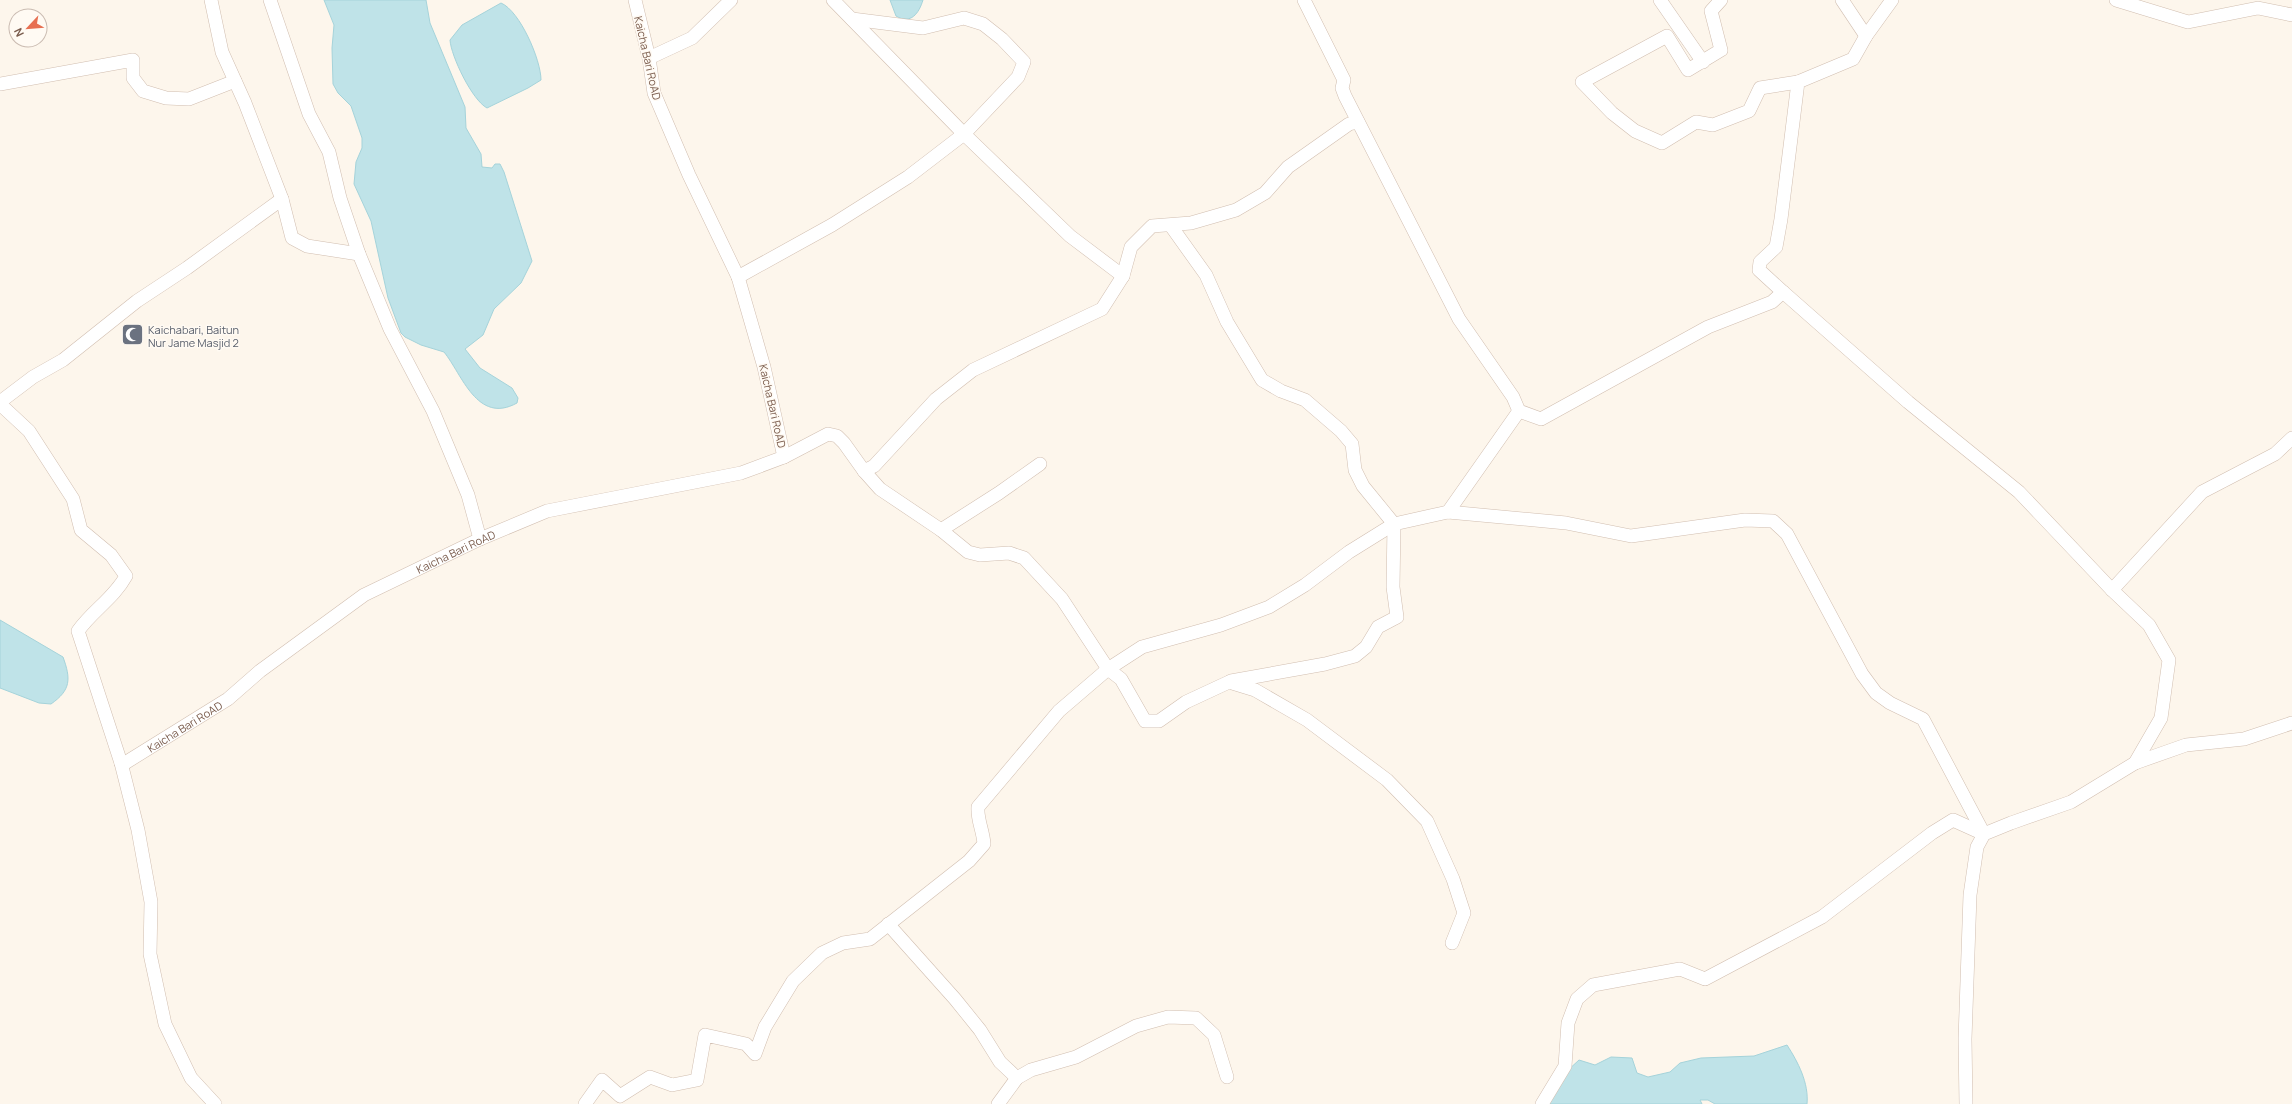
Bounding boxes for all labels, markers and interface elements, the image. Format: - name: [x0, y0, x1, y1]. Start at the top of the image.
- north arrow: [8, 8, 48, 48]
- street label: Kaicha Bari RoAD: [631, 15, 665, 101]
- text: N: [10, 26, 27, 39]
- mosque icon: Kaichabari, Baitun Nur Jame Masjid 2: [119, 322, 145, 348]
- place label: Kaichabari, Baitun Nur Jame Masjid 2: [148, 322, 239, 350]
- street label: Kaicha Bari RoAD: [756, 363, 790, 449]
- street label: Kaicha Bari RoAD: [413, 526, 497, 576]
- street label: Kaicha Bari RoAD: [144, 697, 225, 755]

